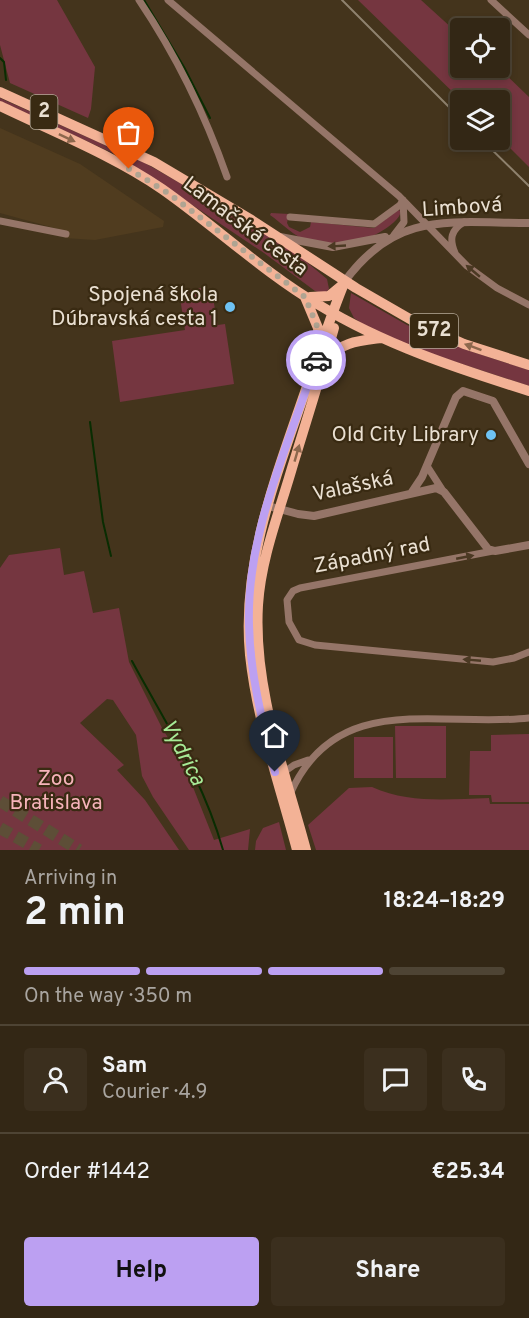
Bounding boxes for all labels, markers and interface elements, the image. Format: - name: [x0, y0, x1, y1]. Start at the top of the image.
- map controls: [450, 18, 510, 150]
- button: locate: [450, 18, 510, 78]
- button: layers: [450, 90, 510, 150]
- road number: 2: [30, 95, 57, 129]
- pin: [103, 107, 154, 169]
- icon: bag: [112, 116, 145, 149]
- one-way arrow: [59, 134, 76, 143]
- street label: Lamačská cesta: [177, 171, 313, 283]
- street label: Limbová: [421, 192, 503, 224]
- one-way arrow: [328, 242, 347, 251]
- one-way arrow: [466, 265, 481, 278]
- place label: Spojená škola Dúbravská cesta 1: [51, 282, 218, 333]
- marker: Spojená škola Dúbravská cesta 1: [223, 300, 237, 314]
- road number: 572: [410, 314, 458, 348]
- courier: [286, 330, 346, 390]
- one-way arrow: [464, 342, 482, 352]
- icon: car: [300, 344, 333, 377]
- place label: Old City Library: [332, 422, 479, 449]
- marker: Old City Library: [484, 428, 498, 442]
- one-way arrow: [293, 444, 302, 462]
- street label: Valašská: [310, 465, 396, 509]
- street label: Západný rad: [311, 531, 433, 581]
- one-way arrow: [456, 552, 475, 561]
- one-way arrow: [462, 655, 481, 665]
- pin: [249, 710, 300, 772]
- water label: Vydrica: [153, 715, 211, 791]
- icon: home: [258, 719, 291, 752]
- park label: Zoo Bratislava: [10, 766, 102, 817]
- text: Arriving in: [24, 866, 117, 892]
- text: 18:24–18:29: [383, 888, 505, 915]
- text: 2 min: [24, 890, 126, 939]
- text: On the way · 350 m: [24, 984, 192, 1010]
- button: person: [24, 1048, 87, 1111]
- button: chat: [364, 1048, 427, 1111]
- button: phone: [442, 1048, 505, 1111]
- text: Sam: [102, 1053, 147, 1080]
- text: Courier · 4.9: [102, 1080, 207, 1106]
- text: Order #1442: [24, 1159, 150, 1186]
- text: €25.34: [431, 1159, 505, 1186]
- button: Help: [24, 1237, 259, 1306]
- button: Share: [271, 1237, 505, 1306]

